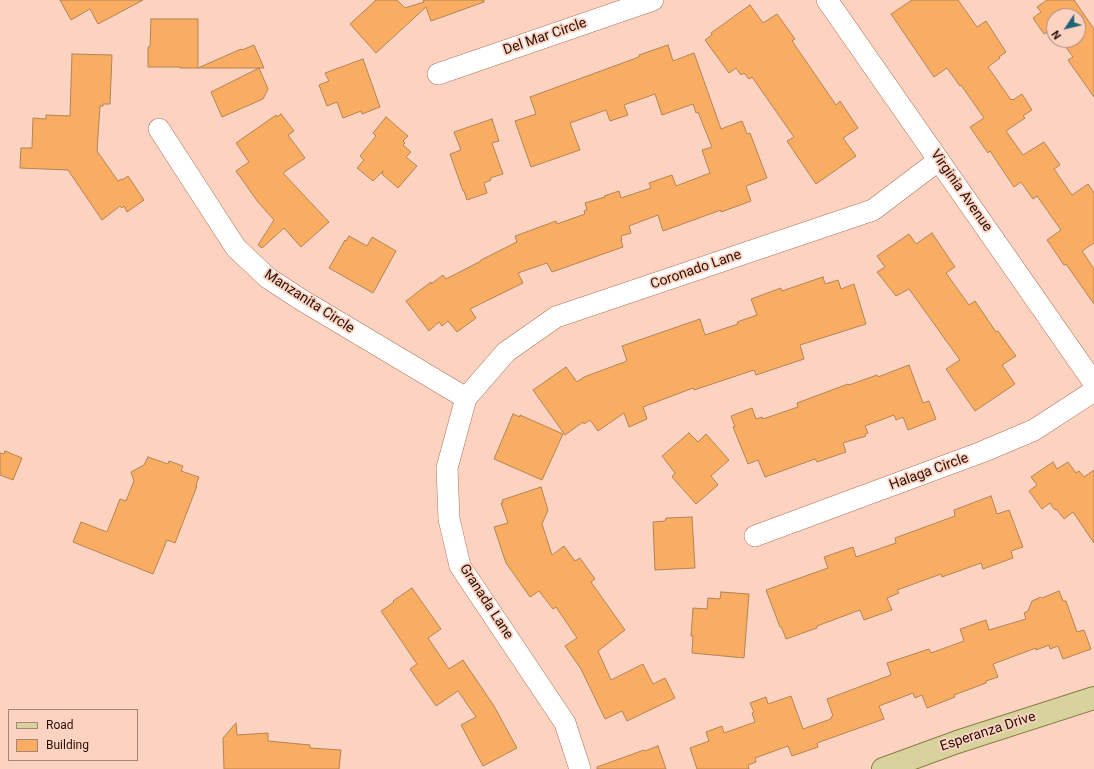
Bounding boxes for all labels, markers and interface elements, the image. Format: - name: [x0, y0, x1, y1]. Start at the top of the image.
- north arrow: [1046, 8, 1086, 48]
- street label: Del Mar Circle: [501, 15, 589, 59]
- text: N: [1049, 28, 1064, 42]
- street label: Virginia Avenue: [927, 147, 995, 235]
- street label: Coronado Lane: [648, 247, 744, 293]
- street label: Manzanita Circle: [261, 267, 357, 337]
- street label: Halaga Circle: [887, 450, 971, 494]
- street label: Granada Lane: [455, 561, 517, 643]
- legend: [8, 709, 138, 761]
- street label: Esperanza Drive: [938, 709, 1038, 755]
- text: Road: [46, 718, 74, 732]
- text: Building: [46, 738, 89, 752]

